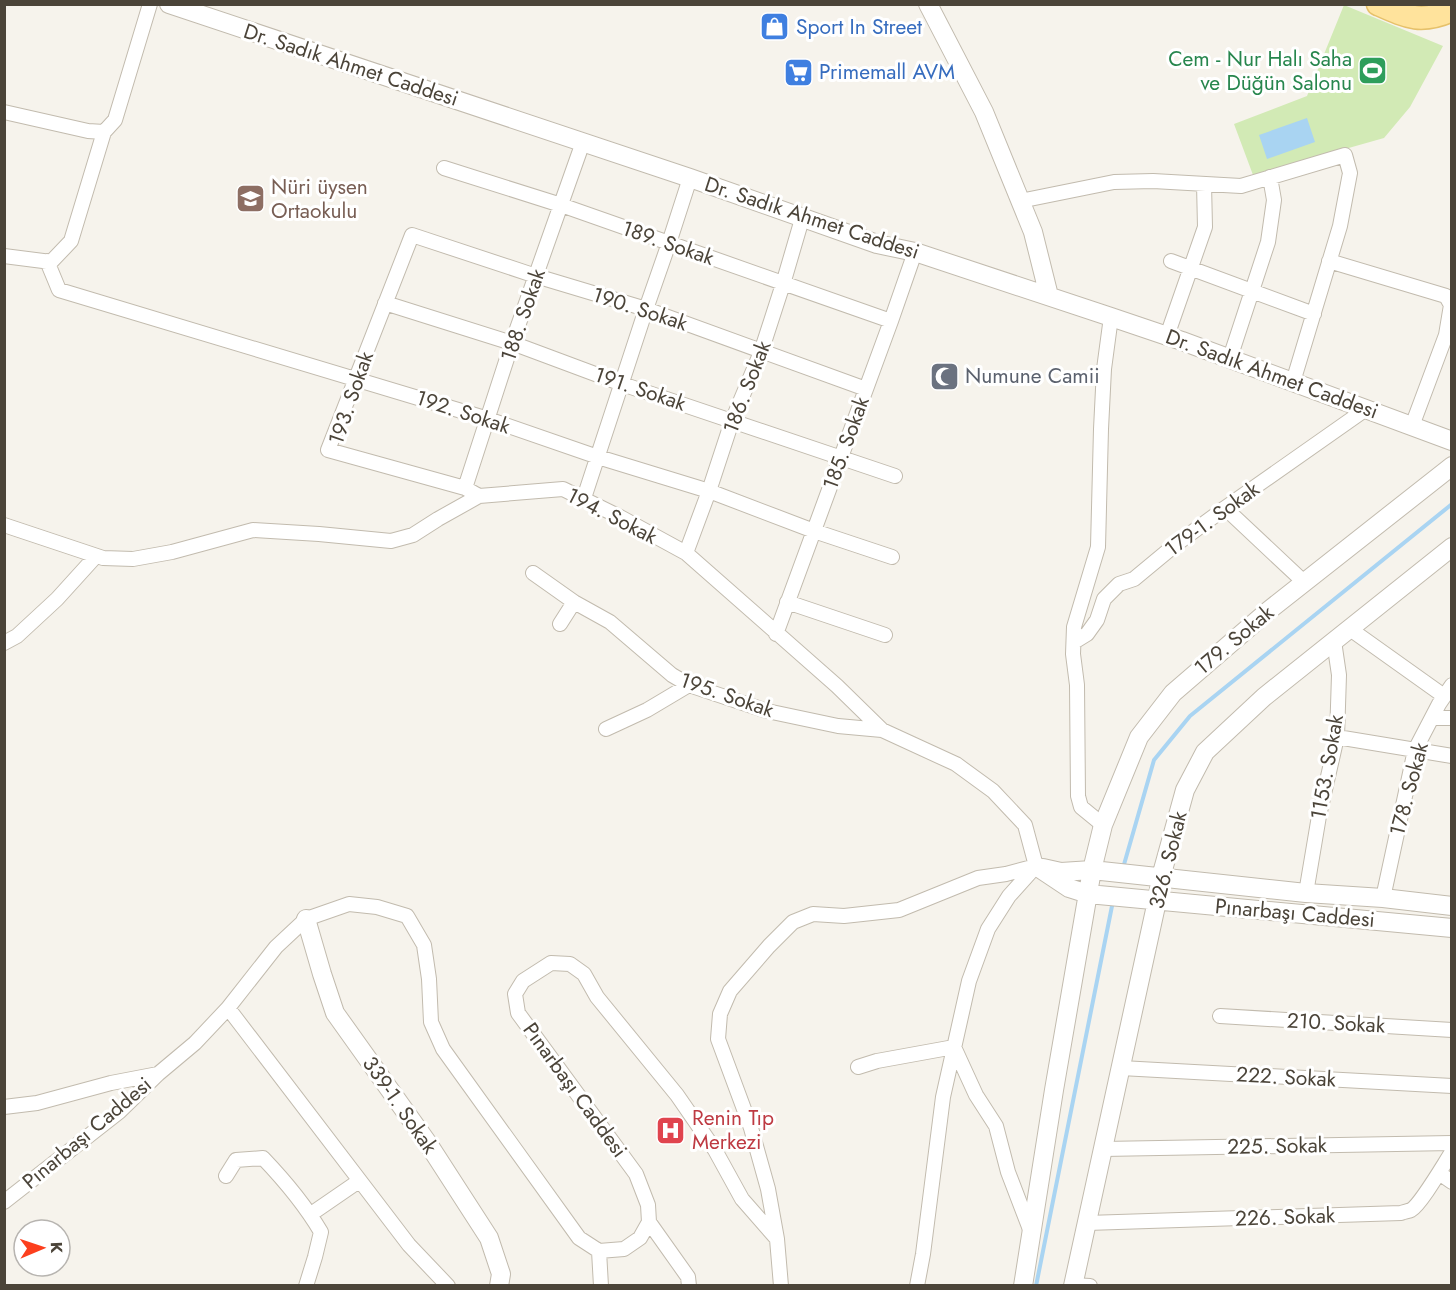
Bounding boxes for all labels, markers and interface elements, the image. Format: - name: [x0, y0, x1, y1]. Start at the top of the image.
- shop icon: Sport In Street: [759, 11, 791, 43]
- place label: Sport In Street: [796, 12, 922, 42]
- street label: Dr. Sadık Ahmet Caddesi: [240, 16, 462, 114]
- place label: Cem - Nur Halı Saha ve Düğün Salonu: [1168, 44, 1352, 98]
- sports icon: Cem - Nur Halı Saha ve Düğün Salonu: [1357, 55, 1389, 87]
- supermarket icon: Primemall AVM: [782, 56, 814, 88]
- place label: Primemall AVM: [819, 57, 955, 87]
- street label: Dr. Sadık Ahmet Caddesi: [701, 169, 923, 267]
- place label: Nüri üysen Ortaokulu: [271, 172, 368, 226]
- school or university icon: Nüri üysen Ortaokulu: [234, 183, 266, 215]
- street label: 189. Sokak: [618, 213, 719, 273]
- street label: 188. Sokak: [493, 264, 553, 365]
- street label: 190. Sokak: [589, 280, 692, 339]
- street label: Dr. Sadık Ahmet Caddesi: [1162, 322, 1382, 426]
- street label: 186. Sokak: [716, 336, 779, 438]
- street label: 193. Sokak: [321, 347, 381, 449]
- street label: 191. Sokak: [590, 359, 691, 419]
- mosque icon: Numune Camii: [928, 360, 960, 392]
- place label: Numune Camii: [965, 361, 1100, 391]
- street label: 192. Sokak: [412, 383, 515, 442]
- street label: 185. Sokak: [815, 392, 877, 494]
- street label: 179-1. Sokak: [1158, 474, 1266, 564]
- street label: 194. Sokak: [562, 480, 663, 552]
- street label: 179. Sokak: [1188, 597, 1281, 682]
- street label: 195. Sokak: [676, 665, 779, 725]
- street label: 1153. Sokak: [1303, 711, 1351, 822]
- street label: 178. Sokak: [1382, 738, 1436, 839]
- street label: 326. Sokak: [1141, 807, 1195, 912]
- street label: Pınarbaşı Caddesi: [1214, 891, 1376, 935]
- street label: 210. Sokak: [1286, 1005, 1387, 1041]
- street label: Pınarbaşı Caddesi: [516, 1016, 634, 1164]
- street label: 339-1. Sokak: [355, 1050, 445, 1161]
- street label: 222. Sokak: [1235, 1059, 1337, 1095]
- street label: Pınarbaşı Caddesi: [16, 1070, 158, 1196]
- place label: Renin Tıp Merkezi: [692, 1103, 774, 1157]
- hospital icon: Renin Tıp Merkezi: [655, 1114, 687, 1146]
- street label: 225. Sokak: [1227, 1130, 1328, 1162]
- street label: 226. Sokak: [1234, 1200, 1336, 1234]
- north arrow: [12, 1218, 72, 1278]
- text: K: [45, 1242, 68, 1254]

